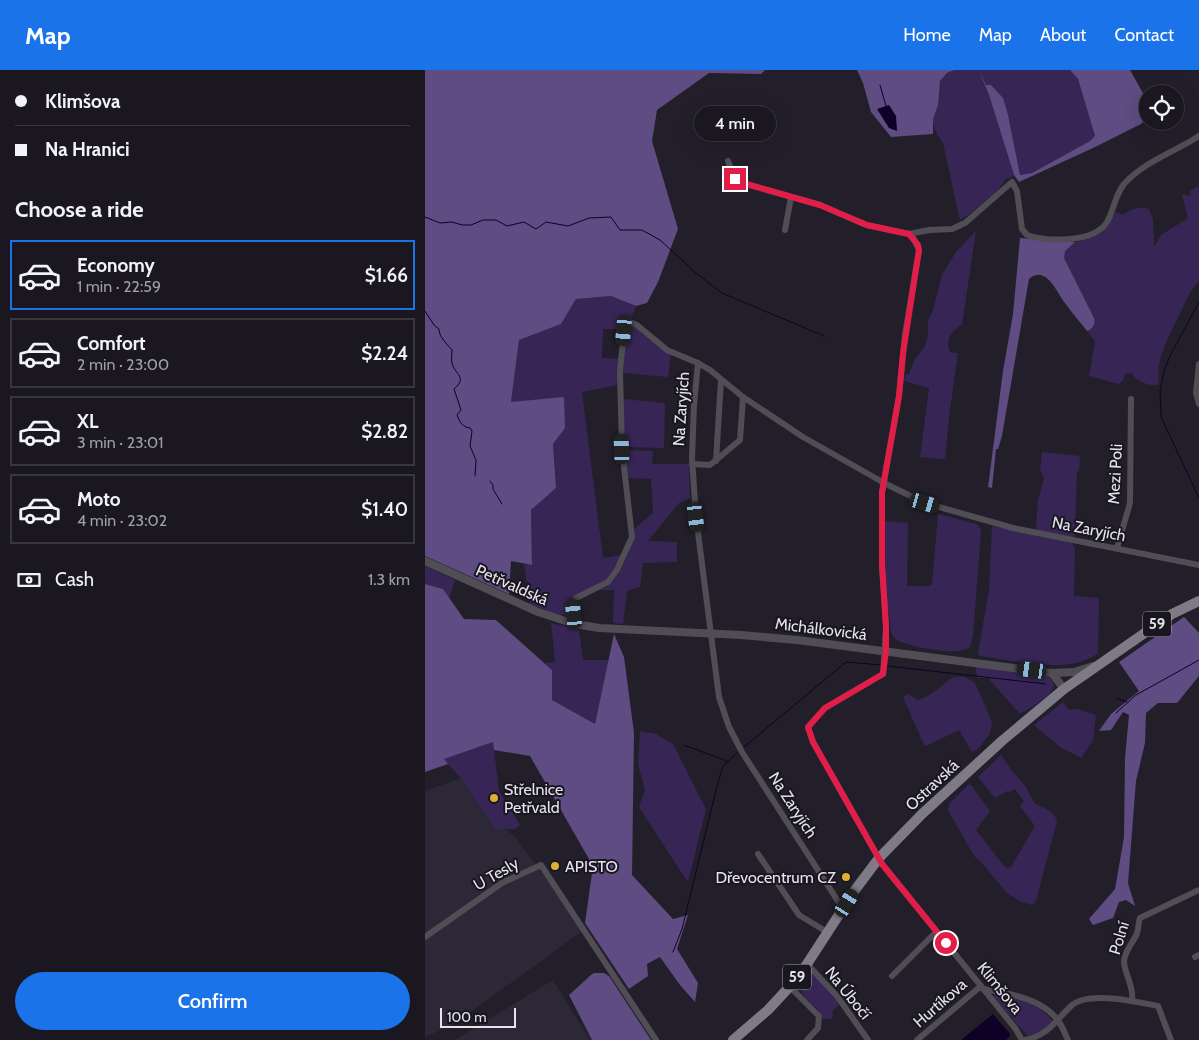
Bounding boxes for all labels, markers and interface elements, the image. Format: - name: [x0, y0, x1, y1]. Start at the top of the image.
- text: Map: [25, 21, 71, 50]
- text: Home: [903, 24, 951, 46]
- text: Map: [979, 24, 1012, 46]
- text: About: [1040, 24, 1086, 46]
- text: Contact: [1114, 24, 1174, 46]
- map controls: [1139, 85, 1184, 130]
- button: locate: [1139, 85, 1184, 130]
- text: Klimšova: [45, 90, 120, 113]
- callout: 4 min: [694, 106, 776, 142]
- text: 4 min: [715, 114, 755, 133]
- text: Na Hranici: [45, 138, 130, 161]
- route end: [724, 168, 746, 190]
- text: Choose a ride: [15, 196, 144, 223]
- icon: car: [17, 253, 62, 298]
- text: Economy: [77, 254, 155, 277]
- text: $1.66: [365, 264, 408, 287]
- text: 1 min · 22:59: [77, 277, 161, 296]
- car: [615, 315, 632, 347]
- icon: car: [17, 331, 62, 376]
- text: Comfort: [77, 332, 146, 355]
- text: $2.24: [361, 342, 408, 365]
- text: 2 min · 23:00: [77, 355, 169, 374]
- street label: Na Zaryjích: [669, 371, 693, 447]
- icon: car: [17, 409, 62, 454]
- text: XL: [77, 410, 98, 433]
- text: $2.82: [361, 420, 408, 443]
- text: 3 min · 23:01: [77, 433, 163, 452]
- car: [613, 434, 630, 464]
- street label: Mezi Poli: [1104, 443, 1126, 505]
- icon: car: [17, 487, 62, 532]
- text: Moto: [77, 488, 121, 511]
- car: [908, 492, 941, 514]
- text: $1.40: [361, 498, 408, 521]
- car: [686, 501, 705, 533]
- text: 4 min · 23:02: [77, 511, 167, 530]
- street label: Na Zaryjích: [1051, 513, 1127, 545]
- street label: Petřvaldská: [473, 561, 551, 609]
- icon: cash: [15, 566, 43, 594]
- text: Cash: [55, 568, 94, 591]
- text: 1.3 km: [368, 570, 410, 589]
- car: [564, 598, 583, 630]
- road number: 59: [1143, 612, 1171, 636]
- street label: Michálkovická: [774, 614, 868, 644]
- car: [1016, 660, 1047, 680]
- street label: Ostravská: [901, 755, 963, 814]
- street label: Na Zaryjích: [765, 769, 821, 841]
- place label: Střelnice Petřvald: [504, 780, 563, 817]
- marker: Střelnice Petřvald: [488, 792, 500, 804]
- street label: U Tesly: [470, 854, 522, 894]
- place label: APISTO: [565, 857, 618, 876]
- marker: APISTO: [549, 860, 561, 872]
- place label: Dřevocentrum CZ: [715, 868, 836, 887]
- marker: Dřevocentrum CZ: [840, 871, 852, 883]
- car: [832, 886, 861, 920]
- street label: Polní: [1105, 918, 1133, 957]
- route start: [935, 932, 957, 954]
- street label: Klimšova: [973, 958, 1027, 1018]
- street label: Na Úbočí: [821, 963, 875, 1024]
- road number: 59: [783, 964, 811, 990]
- button: Confirm: [15, 972, 410, 1030]
- street label: Hurtíkova: [910, 975, 971, 1031]
- scale bar: [440, 1005, 516, 1028]
- text: 100 m: [447, 1008, 487, 1026]

